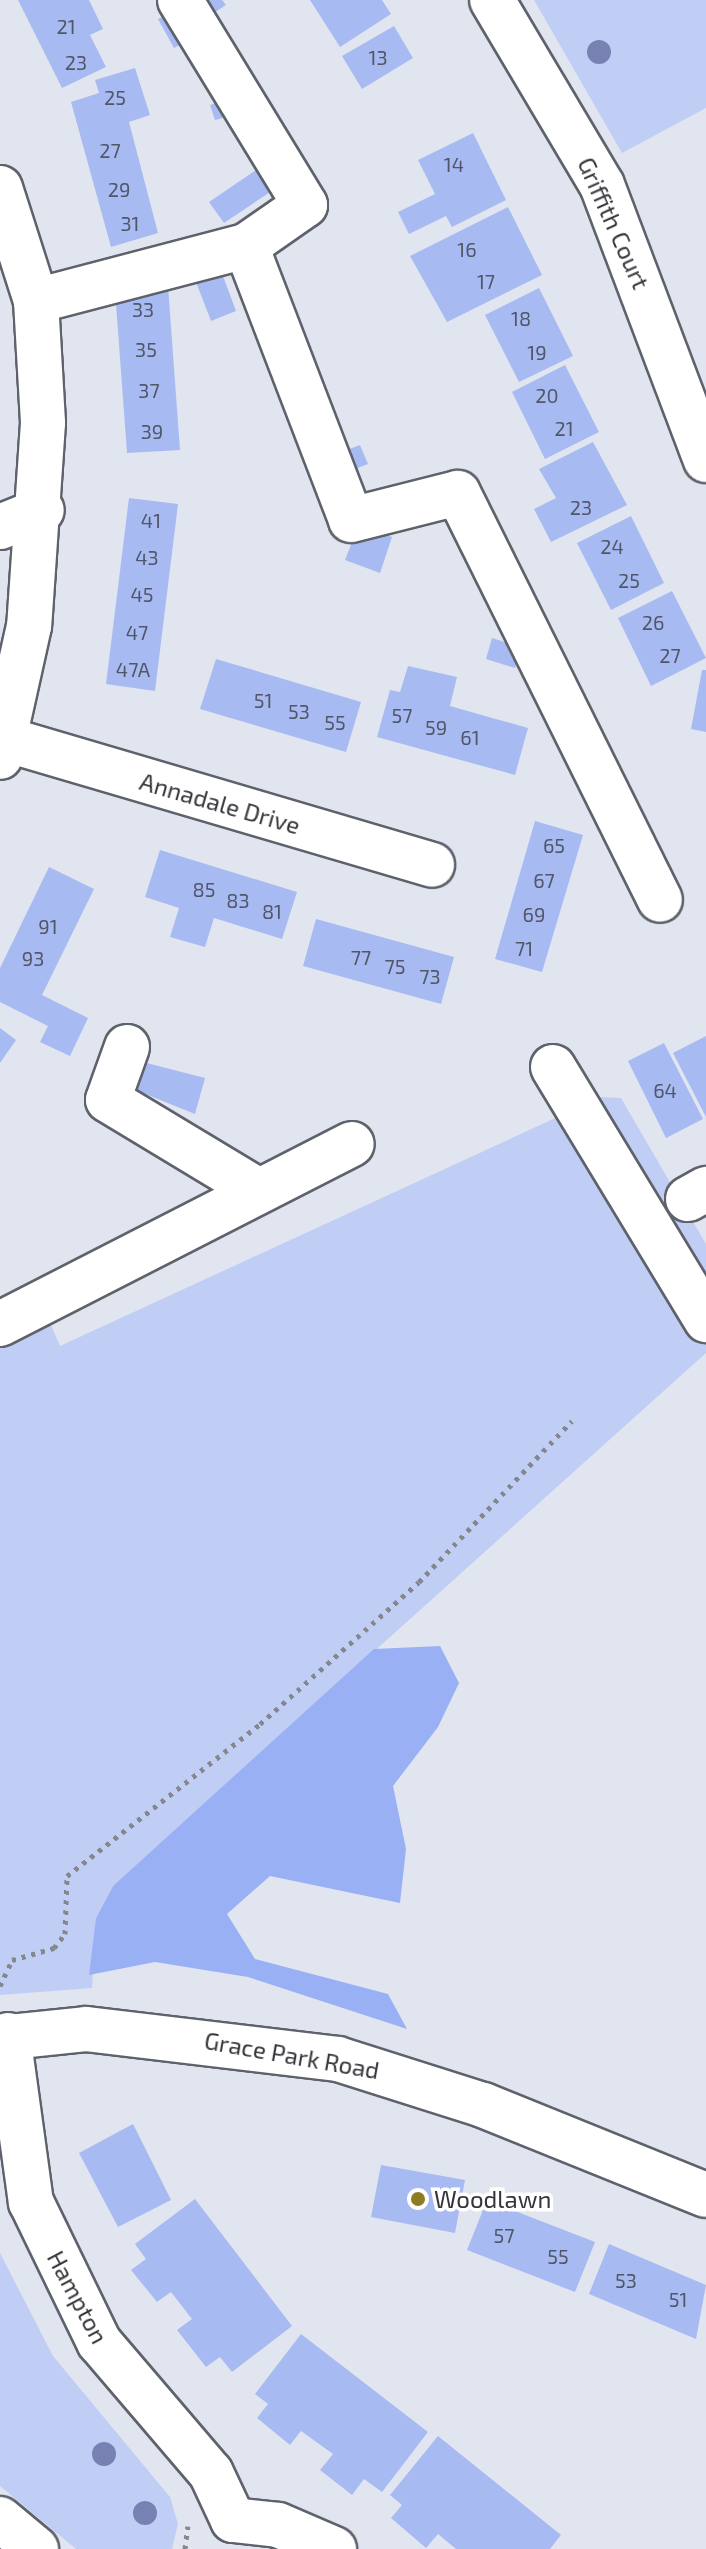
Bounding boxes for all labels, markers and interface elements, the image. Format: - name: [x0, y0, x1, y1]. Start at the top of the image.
- house number: 21: [56, 14, 76, 38]
- house number: 13: [368, 45, 388, 69]
- house number: 23: [65, 50, 87, 74]
- house number: 25: [104, 85, 126, 109]
- house number: 27: [99, 138, 121, 162]
- house number: 14: [444, 152, 464, 176]
- street label: Griffith Court: [572, 153, 656, 293]
- house number: 29: [108, 177, 130, 201]
- house number: 31: [120, 211, 140, 235]
- house number: 16: [457, 237, 477, 261]
- house number: 17: [477, 269, 495, 293]
- house number: 33: [132, 297, 154, 321]
- house number: 18: [511, 306, 531, 330]
- house number: 35: [135, 337, 157, 361]
- house number: 19: [527, 340, 547, 364]
- house number: 37: [138, 378, 160, 402]
- house number: 20: [535, 383, 559, 407]
- house number: 21: [554, 416, 574, 440]
- house number: 39: [141, 419, 163, 443]
- house number: 23: [570, 495, 592, 519]
- house number: 41: [141, 508, 161, 532]
- house number: 24: [600, 534, 624, 558]
- house number: 43: [135, 545, 159, 569]
- house number: 25: [618, 568, 640, 592]
- house number: 45: [130, 582, 154, 606]
- house number: 26: [642, 610, 664, 634]
- house number: 47: [126, 620, 148, 644]
- house number: 27: [659, 643, 681, 667]
- house number: 47A: [116, 657, 150, 681]
- house number: 51: [254, 688, 272, 712]
- house number: 53: [288, 699, 310, 723]
- house number: 57: [392, 703, 412, 727]
- house number: 55: [324, 710, 346, 734]
- house number: 59: [425, 715, 447, 739]
- house number: 61: [460, 725, 480, 749]
- street label: Annadale Drive: [137, 766, 303, 840]
- house number: 65: [543, 833, 565, 857]
- house number: 67: [533, 868, 555, 892]
- house number: 85: [193, 877, 215, 901]
- house number: 83: [226, 888, 250, 912]
- house number: 81: [262, 899, 282, 923]
- house number: 69: [523, 902, 545, 926]
- house number: 91: [38, 914, 58, 938]
- house number: 71: [515, 936, 533, 960]
- house number: 77: [351, 945, 371, 969]
- house number: 93: [22, 946, 44, 970]
- house number: 75: [385, 954, 405, 978]
- house number: 73: [419, 964, 441, 988]
- house number: 64: [653, 1078, 677, 1102]
- street label: Grace Park Road: [202, 2025, 382, 2085]
- place label: Woodlawn: [434, 2185, 551, 2213]
- marker: Woodlawn: [409, 2190, 427, 2208]
- house number: 57: [494, 2223, 514, 2247]
- house number: 55: [547, 2244, 569, 2268]
- street label: Hampton: [42, 2246, 114, 2348]
- house number: 53: [615, 2268, 637, 2292]
- house number: 51: [669, 2287, 687, 2311]

